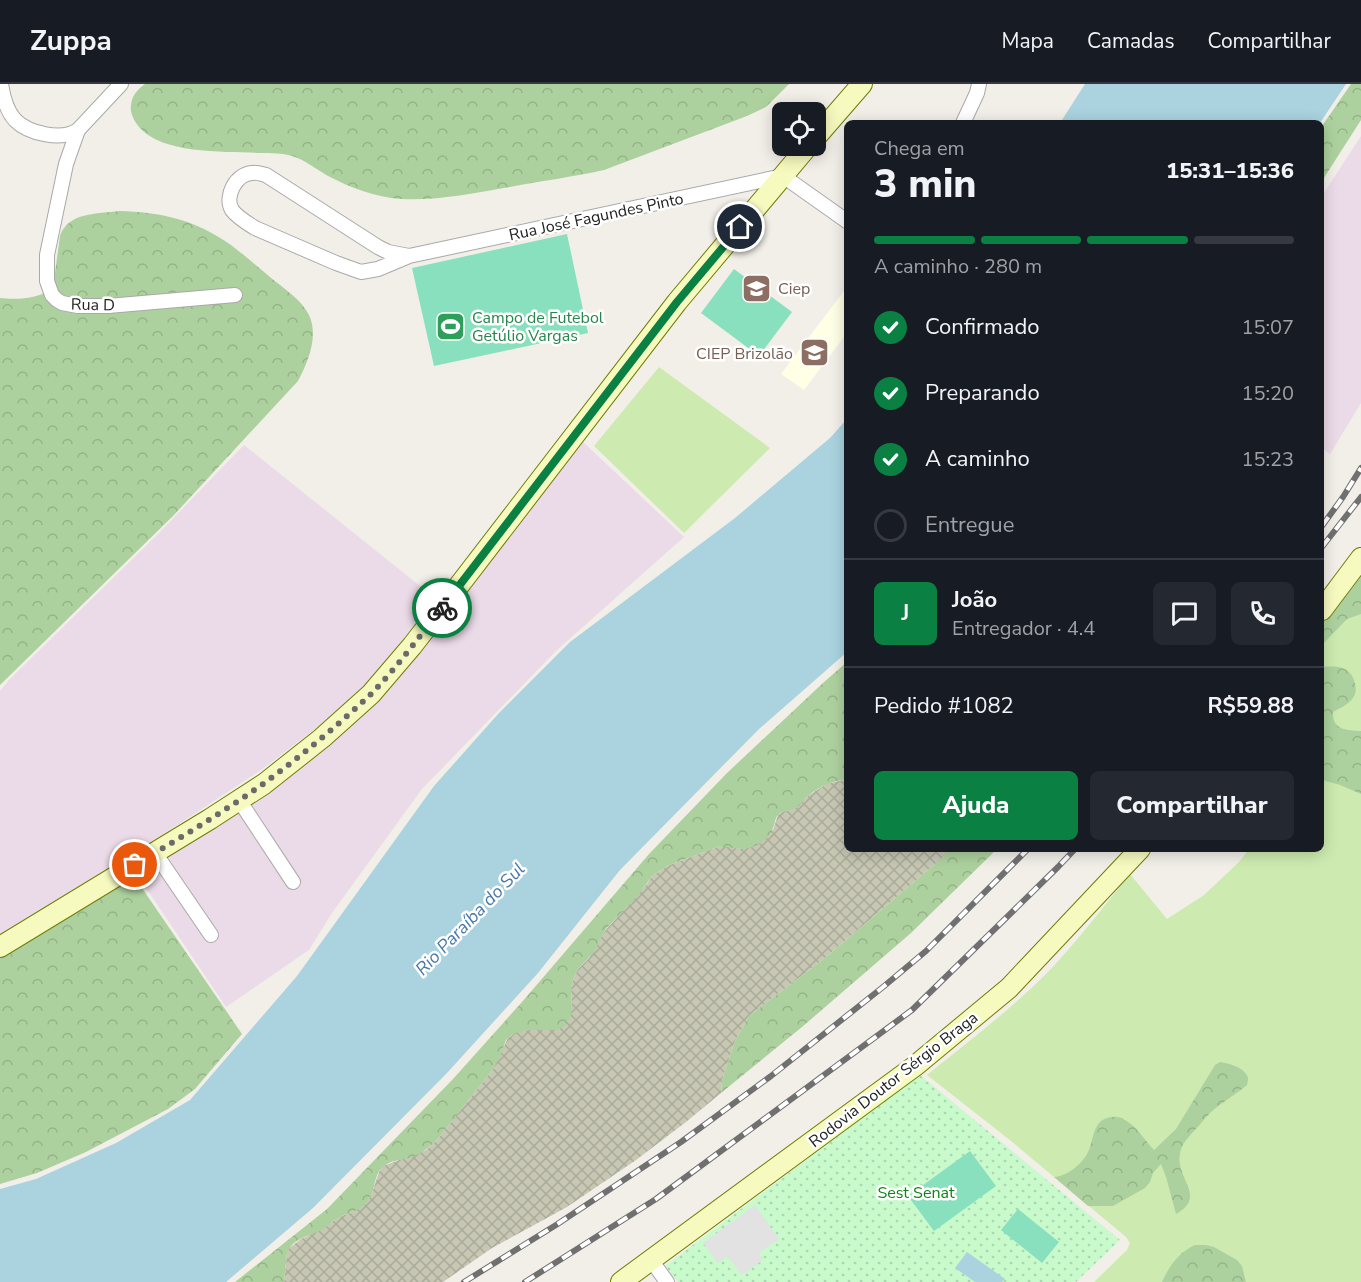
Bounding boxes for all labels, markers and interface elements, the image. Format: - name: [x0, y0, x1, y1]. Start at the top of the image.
- text: Zuppa: [30, 22, 112, 60]
- text: Mapa: [1002, 27, 1054, 55]
- text: Camadas: [1087, 27, 1174, 55]
- text: Compartilhar: [1207, 27, 1331, 55]
- map controls: [772, 102, 826, 156]
- button: locate: [772, 102, 826, 156]
- text: Chega em: [874, 135, 965, 162]
- text: 15:31–15:36: [1166, 156, 1294, 186]
- text: 3 min: [874, 158, 977, 211]
- street label: Rua José Fagundes Pinto: [507, 188, 686, 246]
- pin: [714, 201, 765, 252]
- icon: home: [723, 210, 756, 243]
- text: A caminho · 280 m: [874, 253, 1042, 280]
- school or university icon: Ciep: [741, 272, 773, 304]
- place label: Ciep: [778, 278, 810, 300]
- street label: Rua D: [71, 294, 115, 316]
- place label: Campo de Futebol Getúlio Vargas: [472, 307, 604, 347]
- sports icon: Campo de Futebol Getúlio Vargas: [435, 310, 467, 342]
- icon: check: [874, 311, 907, 344]
- text: Confirmado: [925, 312, 1040, 342]
- text: 15:07: [1241, 314, 1294, 341]
- school or university icon: CIEP Brizolão: [798, 337, 830, 369]
- place label: CIEP Brizolão: [696, 343, 793, 365]
- icon: check: [874, 377, 907, 410]
- text: Preparando: [925, 378, 1040, 408]
- text: 15:20: [1241, 380, 1294, 407]
- icon: check: [874, 443, 907, 476]
- text: A caminho: [925, 444, 1030, 474]
- text: 15:23: [1241, 446, 1294, 473]
- text: Entregue: [925, 510, 1014, 540]
- courier: [412, 578, 472, 638]
- button: chat: [1153, 582, 1216, 645]
- button: phone: [1231, 582, 1294, 645]
- text: João: [952, 585, 997, 615]
- icon: bike: [426, 592, 459, 625]
- text: J: [902, 598, 909, 628]
- text: Entregador · 4.4: [952, 615, 1095, 642]
- text: Pedido #1082: [874, 691, 1014, 721]
- text: R$59.88: [1207, 691, 1294, 721]
- button: Ajuda: [874, 771, 1078, 840]
- button: Compartilhar: [1090, 771, 1294, 840]
- pin: [109, 839, 160, 890]
- icon: bag: [118, 848, 151, 881]
- water label: Rio Paraíba do Sul: [410, 857, 530, 981]
- street label: Rodovia Doutor Sérgio Braga: [805, 1007, 983, 1153]
- park label: Sest Senat: [877, 1182, 955, 1204]

